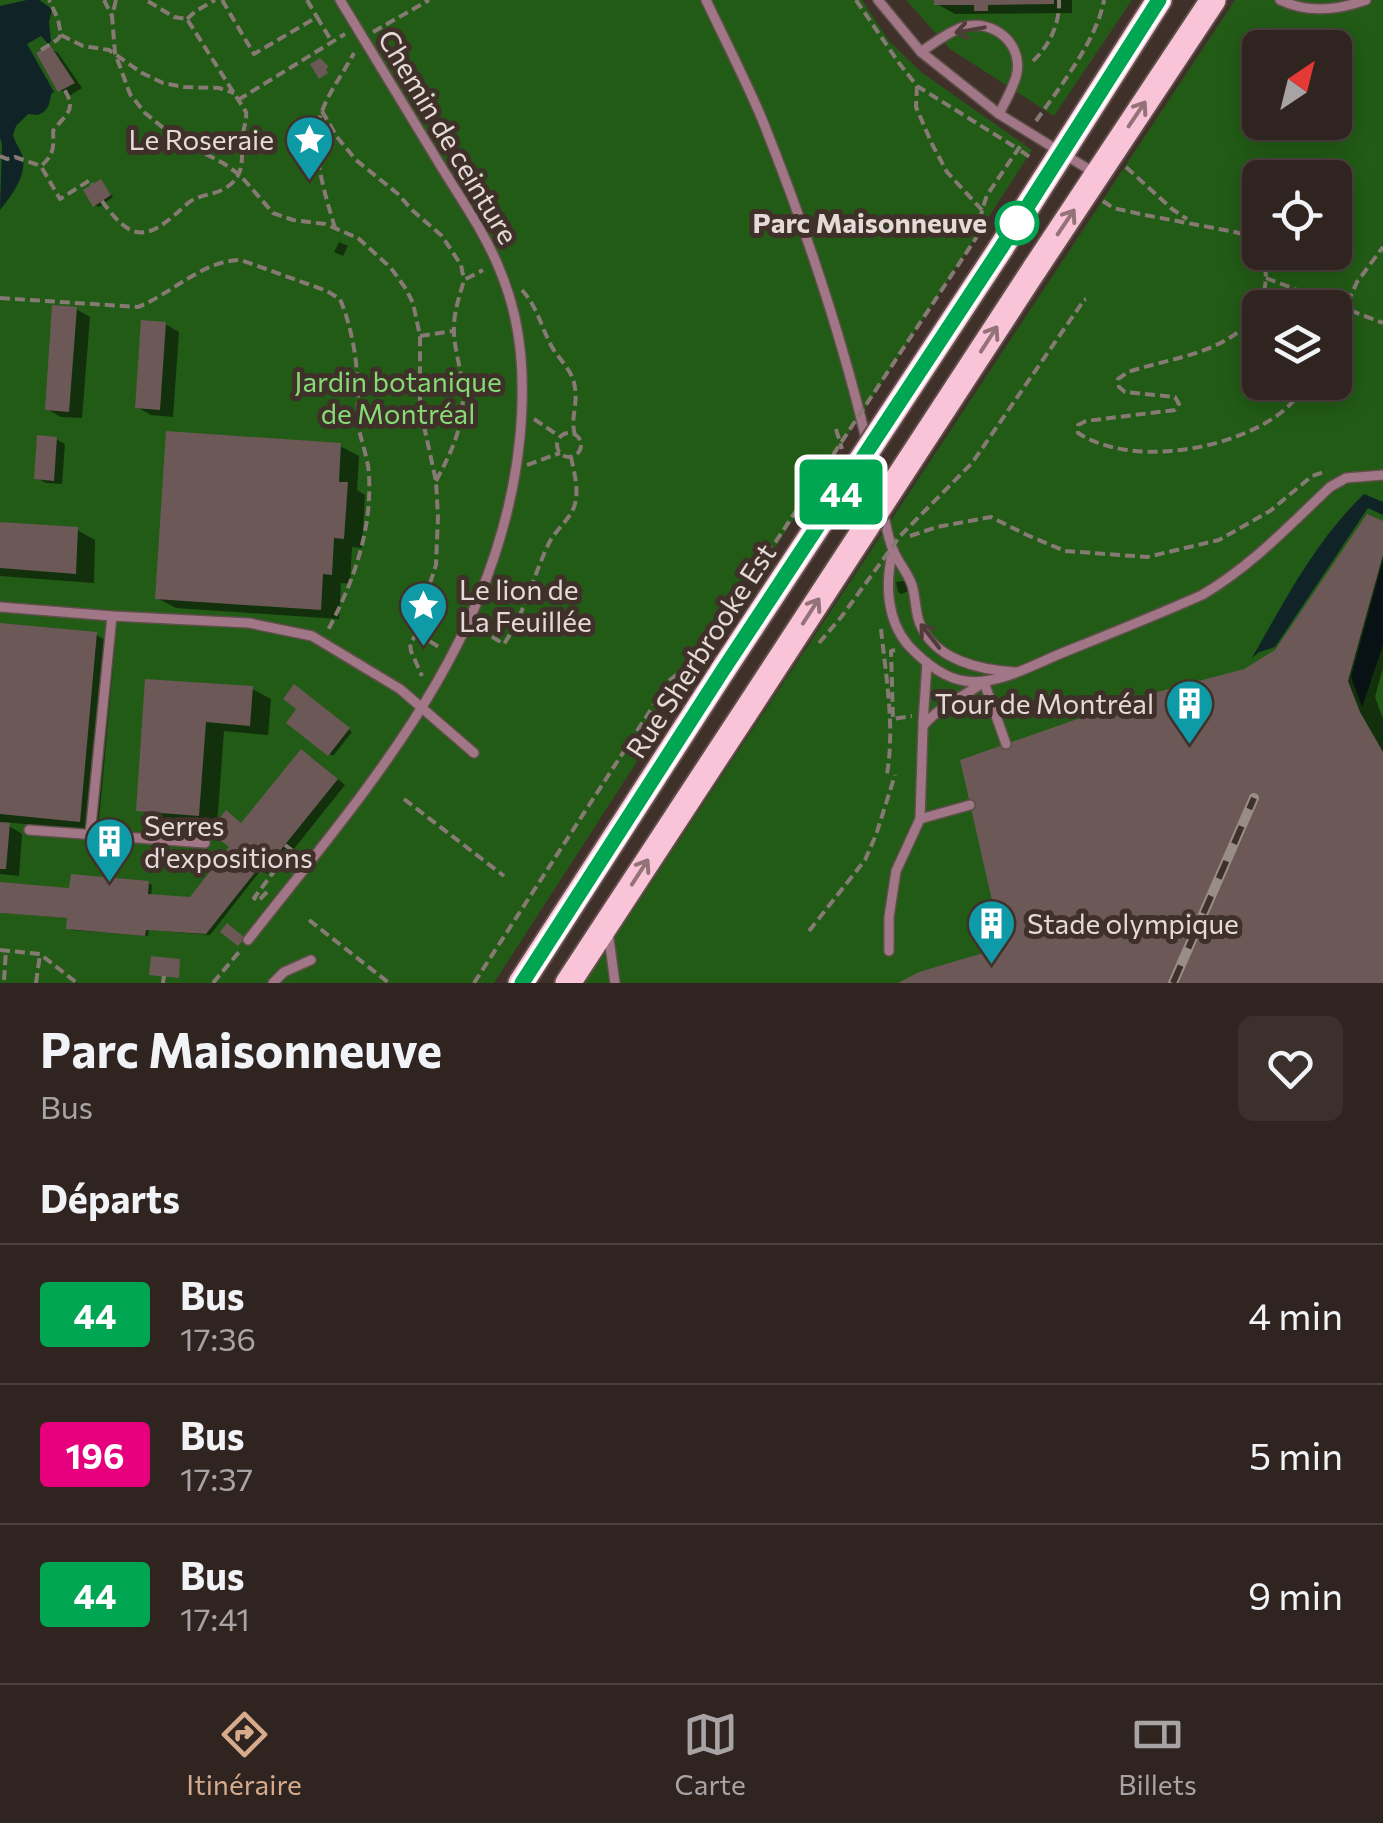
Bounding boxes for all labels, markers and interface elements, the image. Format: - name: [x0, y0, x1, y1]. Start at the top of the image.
- one-way arrow: [954, 21, 986, 40]
- street label: Chemin de ceinture: [372, 23, 526, 250]
- north arrow: [1242, 30, 1352, 140]
- map controls: [1242, 30, 1352, 400]
- one-way arrow: [1126, 101, 1147, 129]
- place icon: Le Roseraie: [283, 114, 335, 182]
- place label: Le Roseraie: [129, 122, 274, 156]
- button: locate: [1242, 160, 1352, 270]
- marker: Parc Maisonneuve: [996, 202, 1038, 244]
- place label: Parc Maisonneuve: [753, 205, 987, 239]
- one-way arrow: [1055, 209, 1076, 237]
- button: layers: [1242, 290, 1352, 400]
- one-way arrow: [978, 325, 999, 354]
- park label: Jardin botanique de Montréal: [294, 364, 502, 430]
- line badge: 44: [796, 460, 886, 524]
- text: 44: [820, 471, 862, 514]
- street label: Rue Sherbrooke Est: [618, 537, 782, 764]
- place label: Le lion de La Feuillée: [459, 572, 592, 638]
- place icon: Le lion de La Feuillée: [398, 580, 450, 648]
- one-way arrow: [801, 598, 822, 626]
- one-way arrow: [920, 624, 942, 650]
- building icon: Tour de Montréal: [1163, 678, 1215, 746]
- place label: Tour de Montréal: [935, 686, 1154, 720]
- place label: Serres d'expositions: [144, 808, 313, 874]
- building icon: Serres d'expositions: [83, 816, 135, 884]
- one-way arrow: [630, 859, 650, 886]
- building icon: Stade olympique: [966, 898, 1018, 966]
- place label: Stade olympique: [1027, 906, 1239, 940]
- button: heart: [1238, 1016, 1343, 1121]
- text: Parc Maisonneuve: [40, 1019, 442, 1078]
- text: Bus: [40, 1086, 93, 1126]
- text: Départs: [40, 1174, 180, 1221]
- text: Bus: [180, 1271, 245, 1318]
- text: 4 min: [1248, 1291, 1343, 1338]
- text: 44: [74, 1293, 116, 1336]
- text: 17:36: [180, 1318, 256, 1358]
- text: Bus: [180, 1411, 245, 1458]
- text: 5 min: [1249, 1431, 1343, 1478]
- text: 196: [65, 1433, 125, 1476]
- text: 17:37: [180, 1458, 253, 1498]
- text: Bus: [180, 1551, 245, 1598]
- text: 9 min: [1248, 1571, 1343, 1618]
- text: 44: [74, 1573, 116, 1616]
- text: 17:41: [180, 1598, 250, 1638]
- tab: Itinéraire: [186, 1707, 302, 1801]
- tab: Carte: [675, 1707, 746, 1801]
- tab: Billets: [1118, 1707, 1197, 1801]

